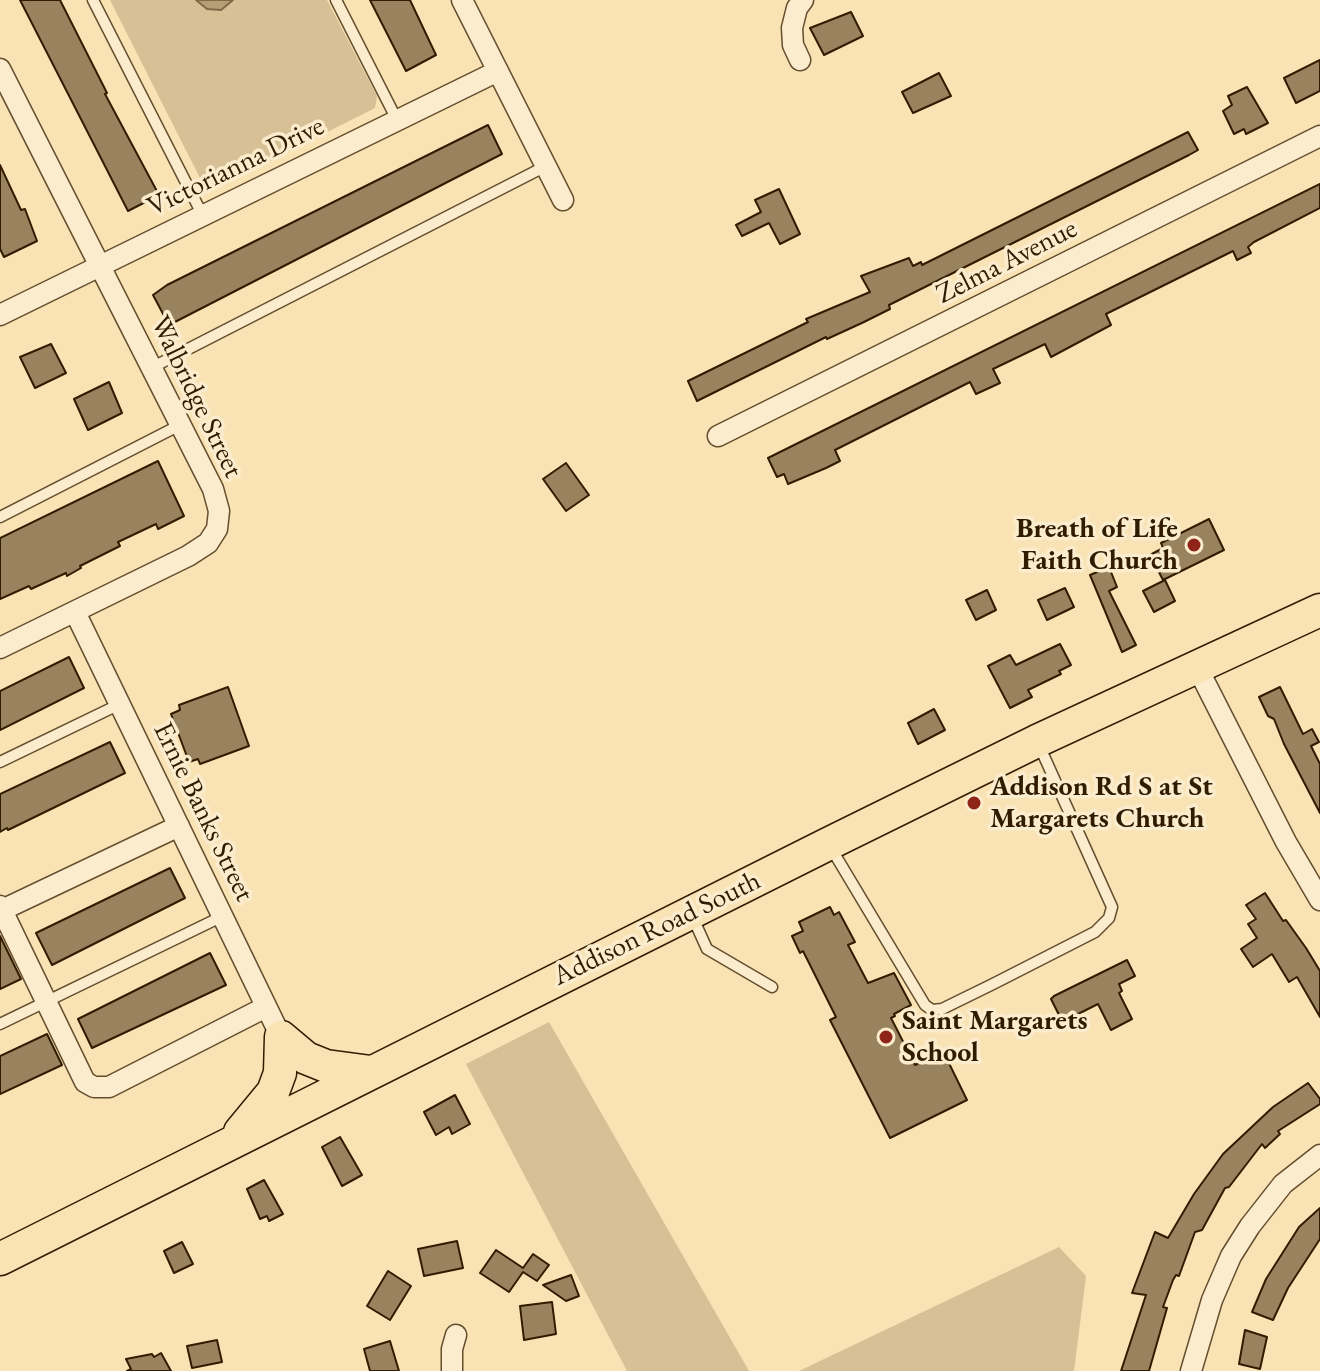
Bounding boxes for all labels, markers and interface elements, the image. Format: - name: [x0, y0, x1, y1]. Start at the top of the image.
- street label: Victorianna Drive: [142, 110, 330, 224]
- street label: Zelma Avenue: [931, 212, 1083, 312]
- street label: Walbridge Street: [142, 311, 250, 483]
- place label: Breath of Life Faith Church: [1016, 512, 1178, 578]
- marker: Breath of Life Faith Church: [1185, 536, 1203, 554]
- street label: Ernie Banks Street: [145, 717, 261, 907]
- place label: Addison Rd S at St Margarets Church: [990, 770, 1213, 836]
- marker: Addison Rd S at St Margarets Church: [965, 794, 983, 812]
- street label: Addison Road South: [548, 864, 766, 994]
- place label: Saint Margarets School: [902, 1004, 1088, 1070]
- marker: Saint Margarets School: [877, 1028, 895, 1046]

